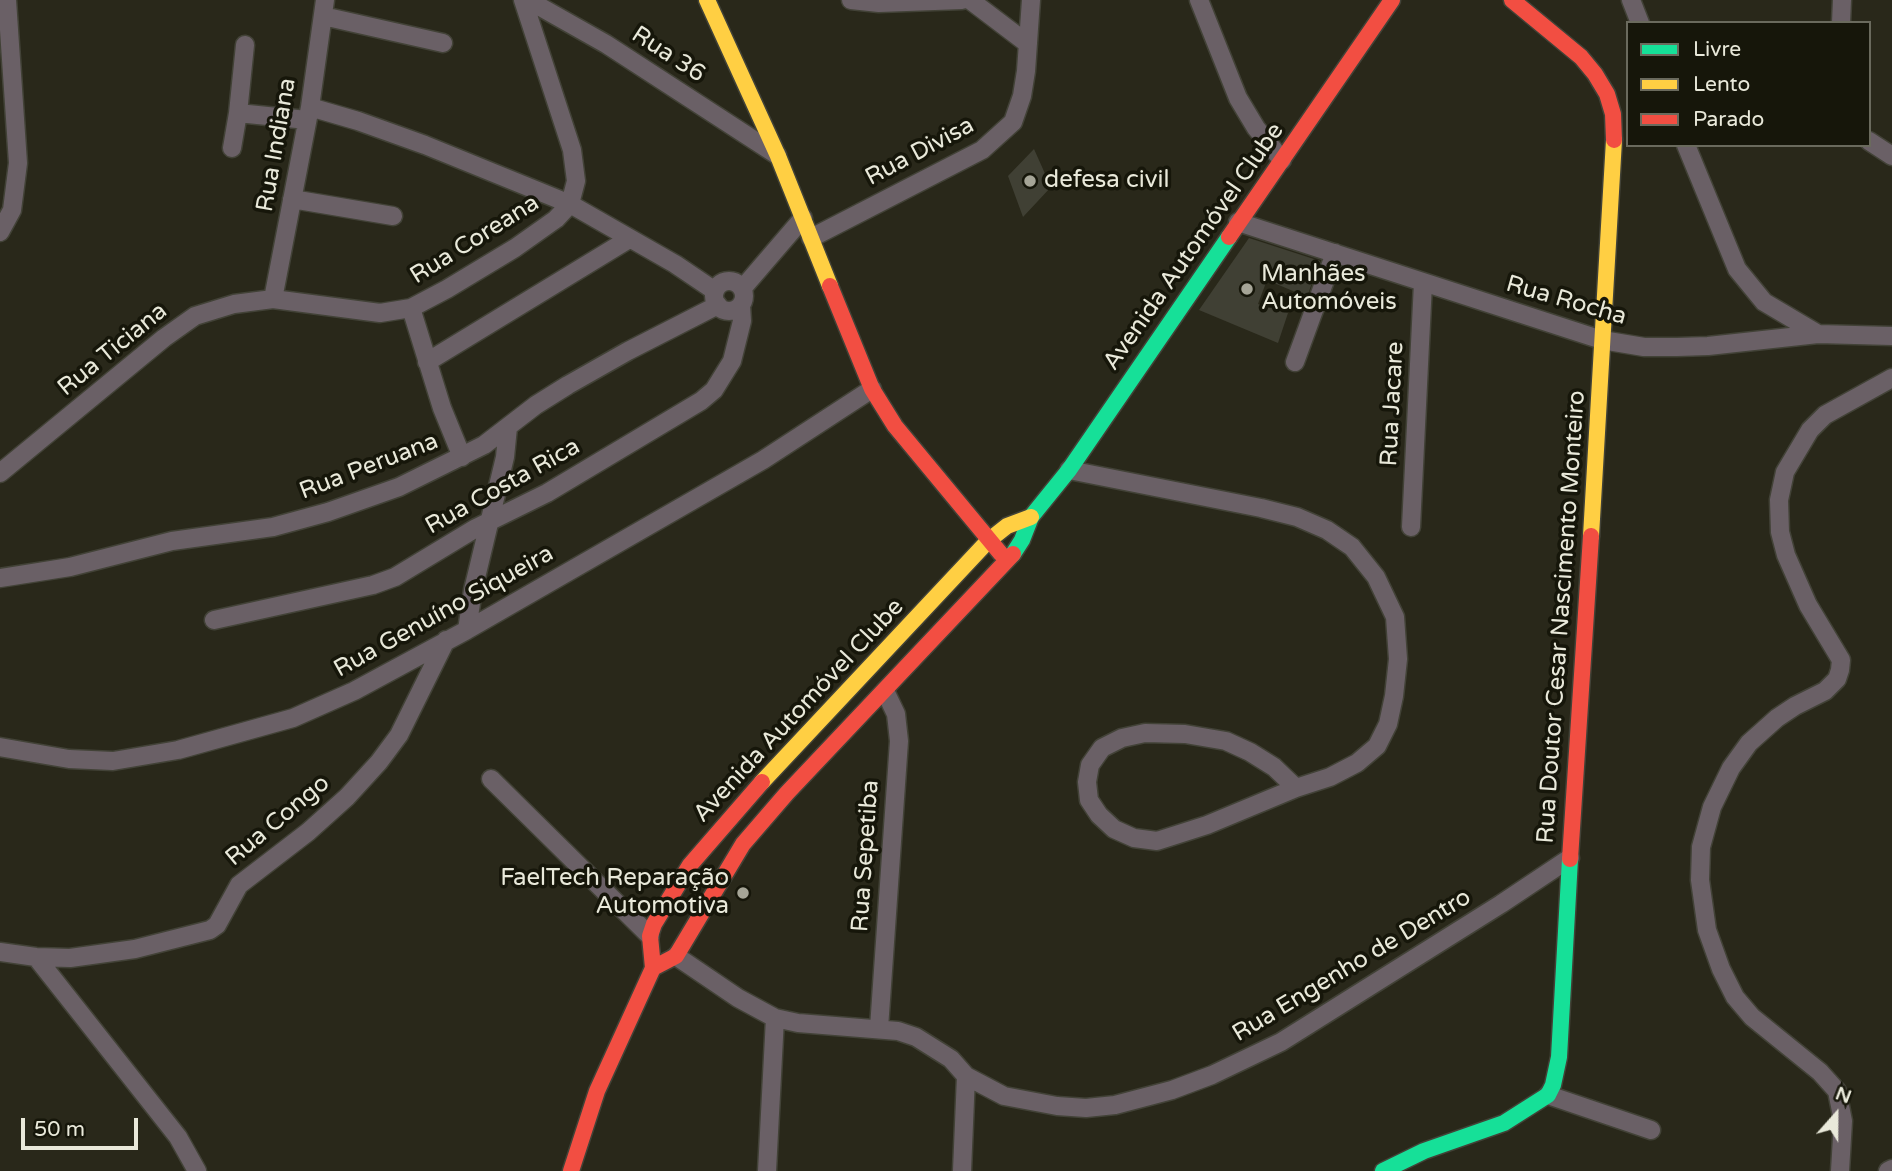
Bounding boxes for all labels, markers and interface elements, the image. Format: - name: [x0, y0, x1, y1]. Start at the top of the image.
- street label: Rua 36: [626, 21, 710, 89]
- legend: [1626, 21, 1871, 147]
- text: Livre: [1693, 37, 1741, 62]
- text: Lento: [1693, 72, 1750, 97]
- street label: Rua Indiana: [251, 76, 303, 214]
- text: Parado: [1693, 107, 1764, 132]
- street label: Rua Divisa: [861, 111, 979, 193]
- street label: Avenida Automóvel Clube: [1098, 118, 1290, 376]
- place label: defesa civil: [1044, 167, 1169, 195]
- marker: defesa civil: [1022, 173, 1038, 189]
- street label: Rua Coreana: [405, 189, 545, 291]
- place label: Manhães Automóveis: [1261, 261, 1397, 317]
- street label: Rua Rocha: [1502, 270, 1630, 332]
- marker: Manhães Automóveis: [1239, 281, 1255, 297]
- street label: Rua Ticiana: [53, 297, 173, 403]
- street label: Rua Jacare: [1375, 341, 1411, 467]
- street label: Rua Doutor Cesar Nascimento Monteiro: [1532, 389, 1592, 845]
- street label: Rua Peruana: [296, 427, 442, 507]
- street label: Rua Costa Rica: [421, 433, 585, 541]
- street label: Rua Genuíno Siqueira: [329, 540, 559, 684]
- street label: Avenida Automóvel Clube: [688, 593, 910, 829]
- street label: Rua Congo: [220, 769, 336, 873]
- street label: Rua Sepetiba: [846, 779, 886, 933]
- place label: FaelTech Reparação Automotiva: [500, 865, 729, 921]
- street label: Rua Engenho de Dentro: [1228, 883, 1476, 1049]
- marker: FaelTech Reparação Automotiva: [735, 885, 751, 901]
- north arrow: [1801, 1080, 1871, 1150]
- text: N: [1832, 1082, 1855, 1108]
- scale bar: [24, 1104, 142, 1148]
- text: 50 m: [34, 1117, 85, 1142]

